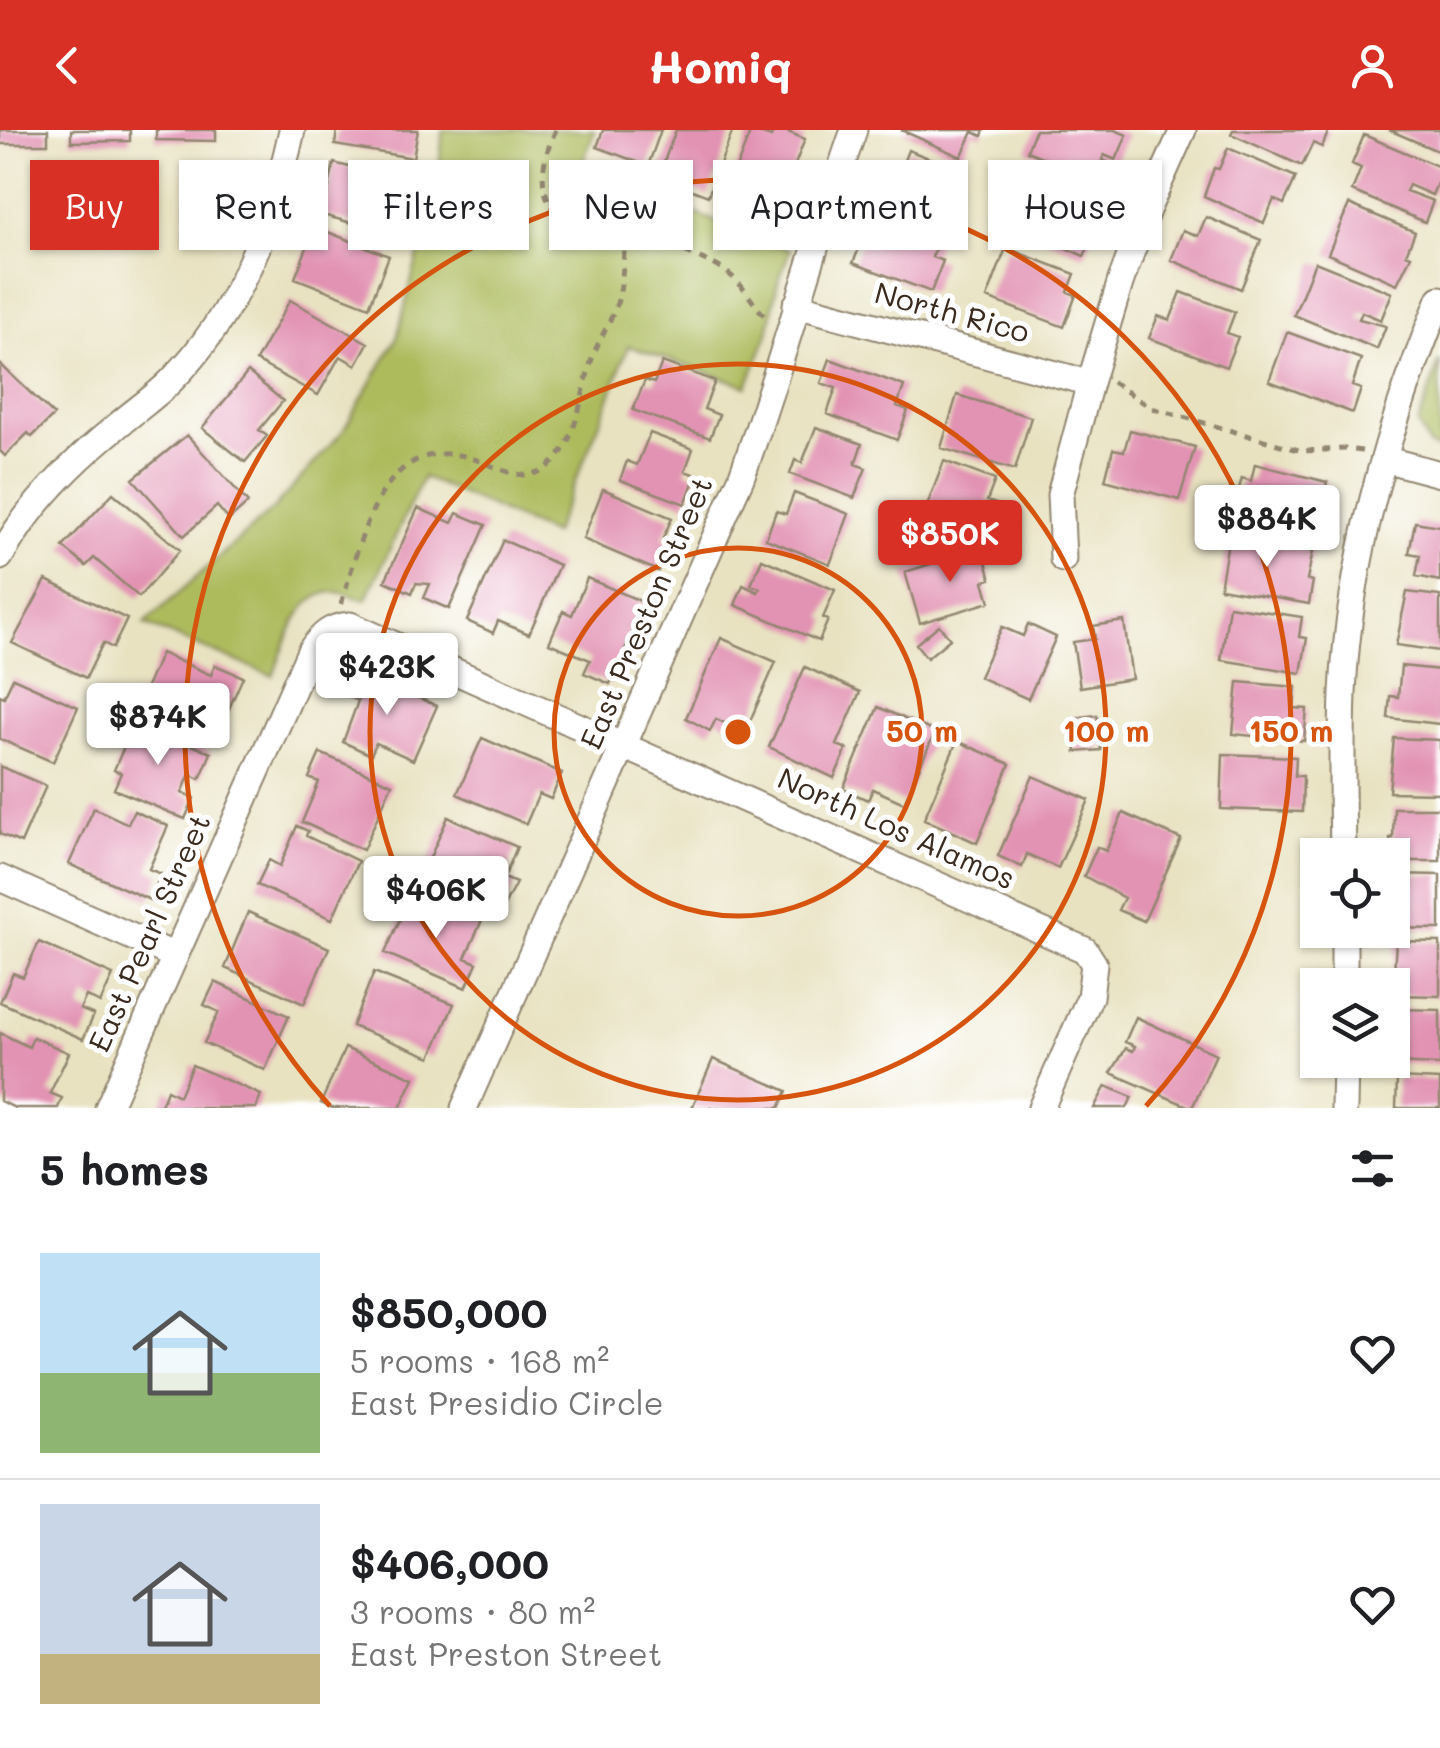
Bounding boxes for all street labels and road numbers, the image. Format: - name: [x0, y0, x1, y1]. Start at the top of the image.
- street label: North Rico: [871, 271, 1034, 351]
- street label: East Preston Street: [570, 470, 721, 755]
- street label: North Los Alamos: [772, 757, 1022, 897]
- street label: East Pearl Street: [78, 807, 219, 1057]

